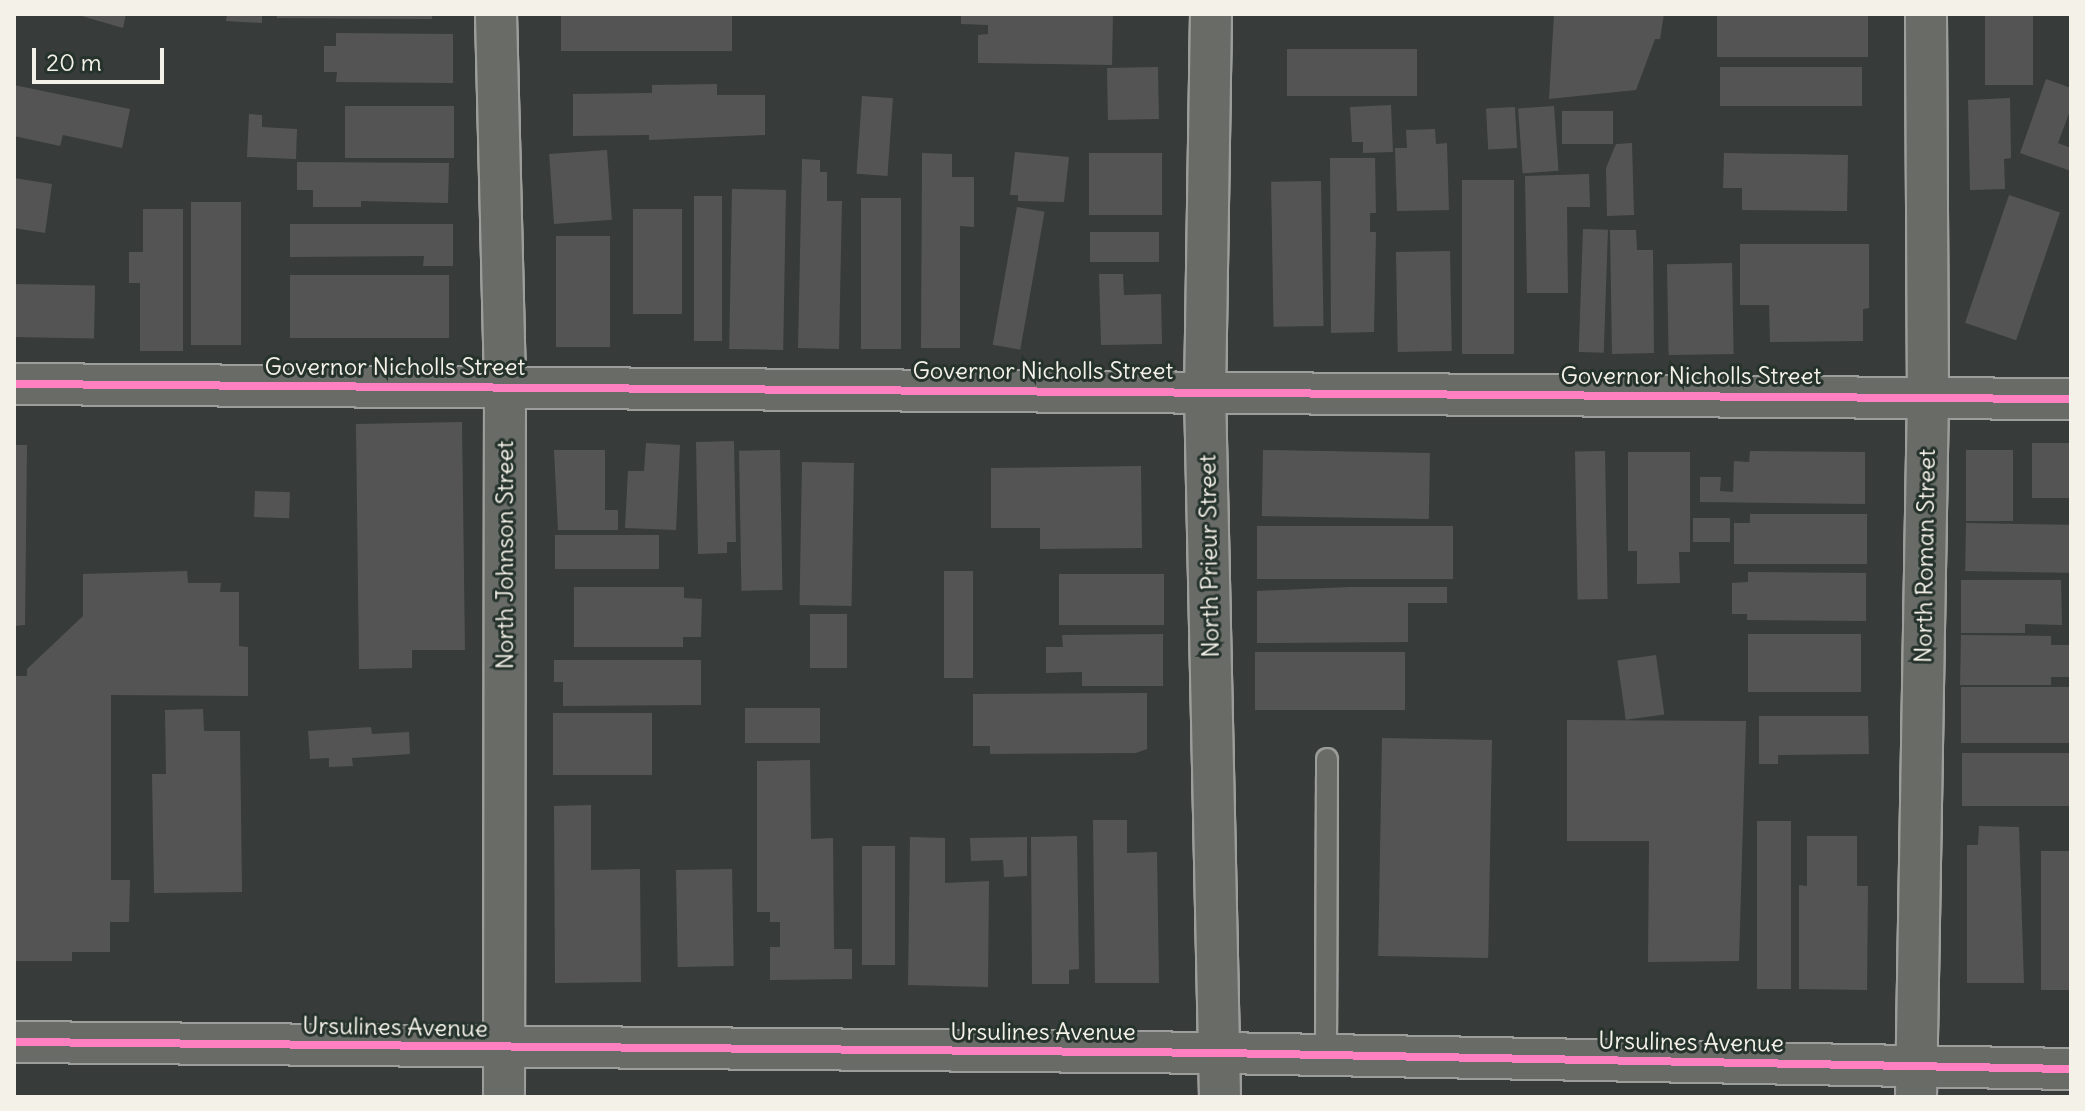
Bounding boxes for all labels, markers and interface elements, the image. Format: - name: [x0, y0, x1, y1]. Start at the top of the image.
- scale bar: [36, 32, 168, 82]
- text: 20 m: [46, 47, 102, 77]
- street label: Governor Nicholls Street: [265, 353, 525, 381]
- street label: Governor Nicholls Street: [913, 357, 1173, 385]
- street label: Governor Nicholls Street: [1561, 362, 1821, 390]
- street label: North Johnson Street: [491, 441, 519, 669]
- street label: North Roman Street: [1909, 449, 1941, 663]
- street label: North Prieur Street: [1193, 454, 1225, 658]
- street label: Ursulines Avenue: [302, 1011, 488, 1043]
- street label: Ursulines Avenue: [950, 1018, 1136, 1046]
- street label: Ursulines Avenue: [1598, 1026, 1784, 1058]

